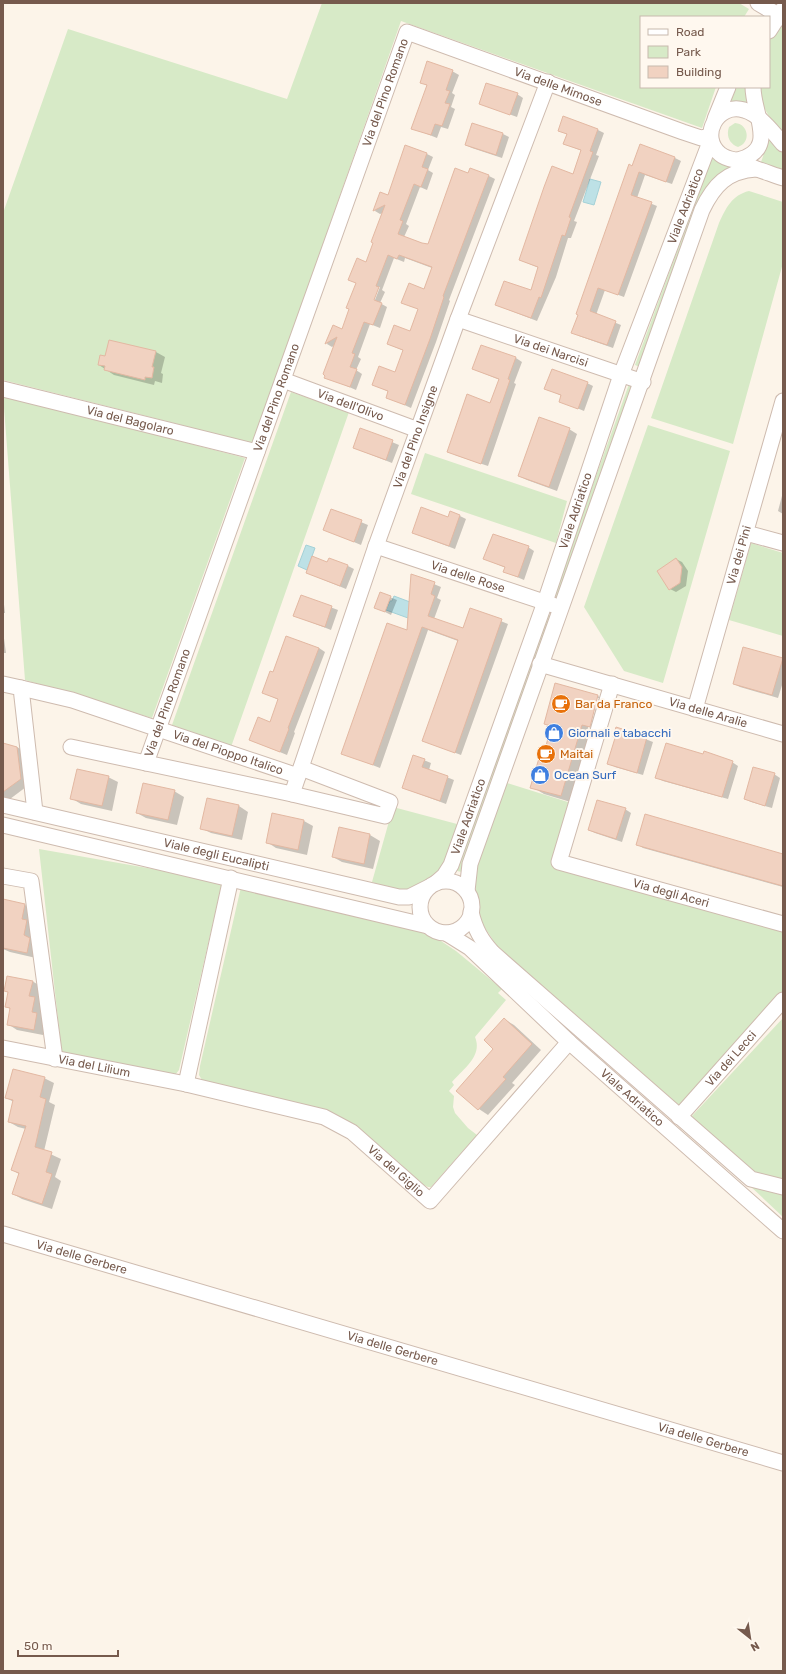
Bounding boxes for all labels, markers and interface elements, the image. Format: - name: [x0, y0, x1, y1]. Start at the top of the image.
- legend: [640, 16, 770, 88]
- text: Road: [676, 25, 704, 39]
- street label: Via del Pino Romano: [360, 36, 411, 148]
- text: Park: [676, 45, 702, 59]
- street label: Via delle Mimose: [512, 64, 604, 109]
- text: Building: [676, 65, 722, 79]
- street label: Viale Adriatico: [665, 166, 706, 246]
- street label: Via dei Narcisi: [512, 331, 590, 370]
- street label: Via del Pino Romano: [251, 341, 302, 454]
- street label: Via del Pino Insigne: [390, 383, 441, 490]
- street label: Via dell'Olivo: [315, 386, 386, 424]
- street label: Via del Bagolaro: [85, 403, 175, 438]
- street label: Viale Adriatico: [556, 471, 595, 551]
- street label: Via dei Pini: [724, 524, 754, 586]
- street label: Via delle Rose: [429, 558, 507, 596]
- street label: Via del Pino Romano: [142, 647, 193, 759]
- cafe icon: Bar da Franco: [550, 693, 572, 715]
- street label: Via delle Aralie: [667, 694, 749, 730]
- place label: Bar da Franco: [575, 697, 652, 711]
- shop icon: Giornali e tabacchi: [543, 722, 565, 744]
- place label: Giornali e tabacchi: [568, 726, 671, 740]
- street label: Via del Pioppo Italico: [171, 727, 285, 778]
- cafe icon: Maitai: [535, 743, 557, 765]
- place label: Maitai: [560, 747, 593, 761]
- shop icon: Ocean Surf: [529, 764, 551, 786]
- place label: Ocean Surf: [554, 768, 617, 782]
- street label: Viale Adriatico: [448, 777, 488, 857]
- street label: Viale degli Eucalipti: [162, 836, 271, 874]
- street label: Via degli Aceri: [631, 876, 711, 910]
- street label: Via dei Lecci: [702, 1028, 759, 1089]
- street label: Via del Lilium: [57, 1052, 132, 1080]
- street label: Viale Adriatico: [598, 1066, 667, 1129]
- street label: Via del Giglio: [365, 1142, 427, 1200]
- street label: Via delle Gerbere: [34, 1237, 129, 1277]
- street label: Via delle Gerbere: [345, 1328, 440, 1368]
- street label: Via delle Gerbere: [656, 1420, 751, 1460]
- north arrow: [730, 1618, 770, 1658]
- scale bar: [18, 1632, 118, 1658]
- text: 50 m: [24, 1639, 52, 1653]
- text: N: [748, 1639, 761, 1654]

